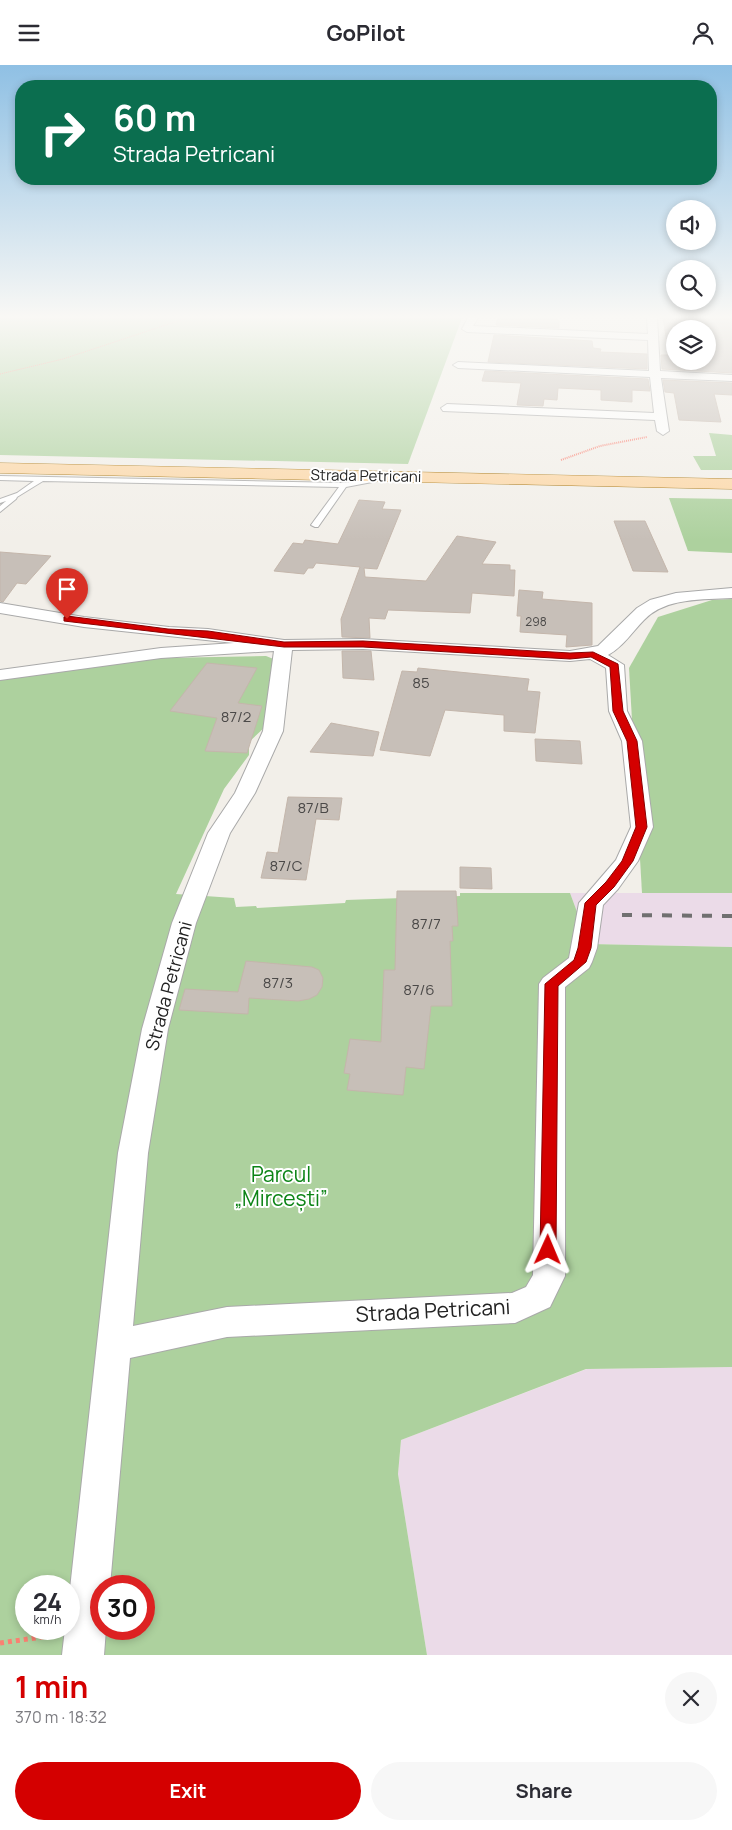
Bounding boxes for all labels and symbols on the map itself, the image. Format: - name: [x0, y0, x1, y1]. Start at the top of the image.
- street label: Strada Petricani: [311, 464, 421, 487]
- pin: [46, 568, 88, 619]
- house number: 298: [525, 613, 547, 630]
- house number: 85: [412, 672, 430, 693]
- house number: 87/2: [221, 706, 251, 727]
- house number: 87/B: [297, 797, 329, 818]
- house number: 87/C: [270, 855, 303, 876]
- house number: 87/7: [411, 913, 441, 934]
- street label: Strada Petricani: [139, 919, 197, 1053]
- house number: 87/3: [263, 972, 293, 993]
- house number: 87/6: [403, 979, 435, 1000]
- park label: Parcul „Mircești”: [234, 1160, 328, 1212]
- position arrow: [521, 1223, 573, 1275]
- street label: Strada Petricani: [355, 1292, 511, 1328]
- speed limit sign: 30: [90, 1575, 155, 1640]

